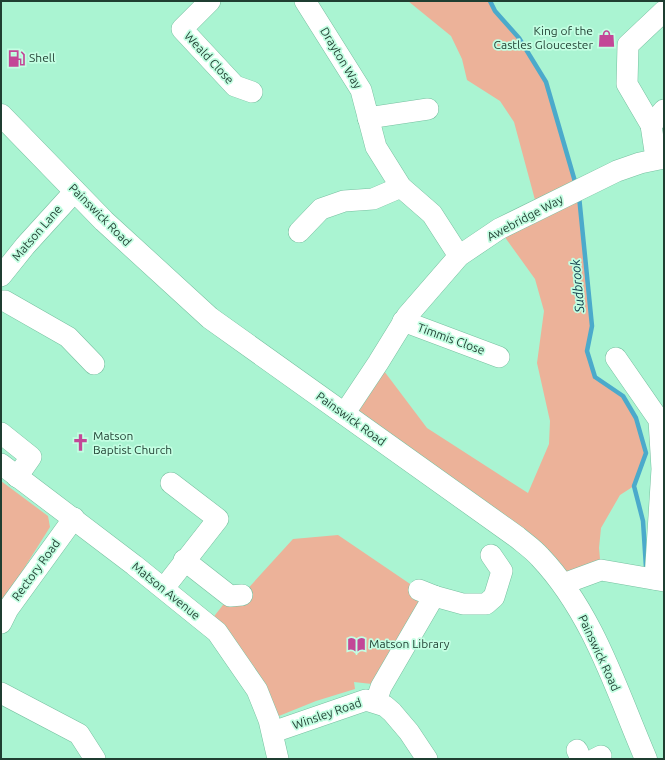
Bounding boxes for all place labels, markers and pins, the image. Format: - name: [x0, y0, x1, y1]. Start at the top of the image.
- place label: King of the Castles Gloucester: [494, 24, 593, 51]
- shop icon: King of the Castles Gloucester: [596, 28, 616, 48]
- fuel station icon: Shell: [6, 48, 26, 68]
- place label: Shell: [29, 51, 55, 64]
- place label: Matson Baptist Church: [93, 429, 172, 456]
- church icon: Matson Baptist Church: [70, 433, 90, 453]
- library icon: Matson Library: [346, 634, 366, 654]
- place label: Matson Library: [369, 637, 450, 650]

